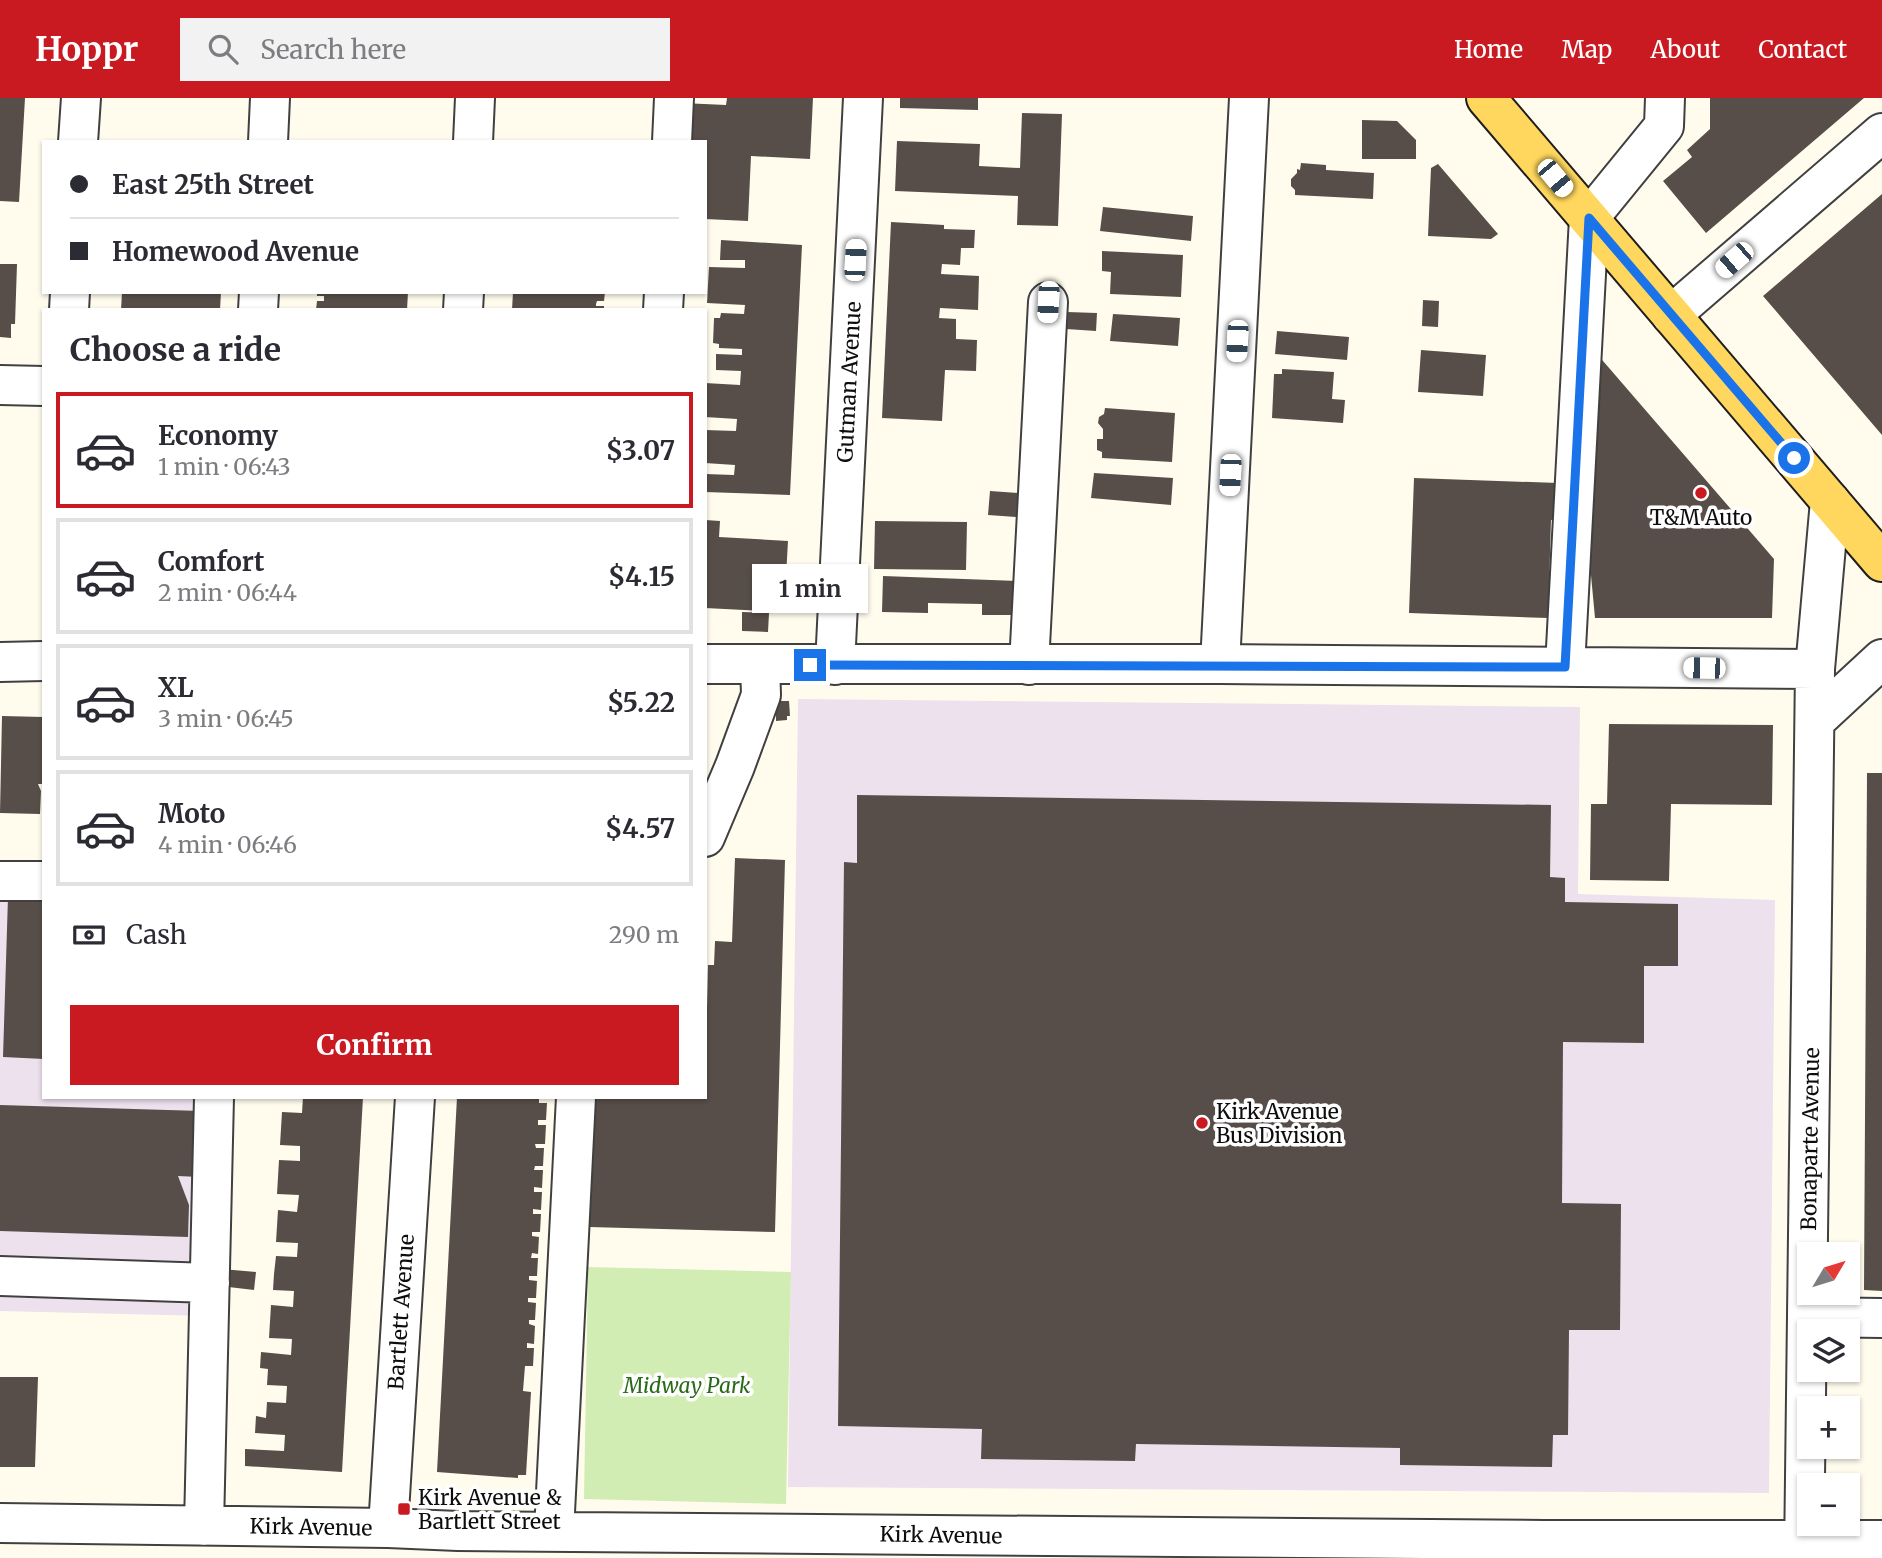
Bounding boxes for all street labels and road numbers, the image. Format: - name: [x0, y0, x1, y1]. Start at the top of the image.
- street label: Gutman Avenue: [831, 301, 867, 463]
- street label: Bonaparte Avenue: [1795, 1047, 1825, 1231]
- street label: Bartlett Avenue: [382, 1233, 420, 1391]
- street label: Kirk Avenue: [249, 1512, 373, 1542]
- street label: Kirk Avenue: [879, 1520, 1003, 1550]

